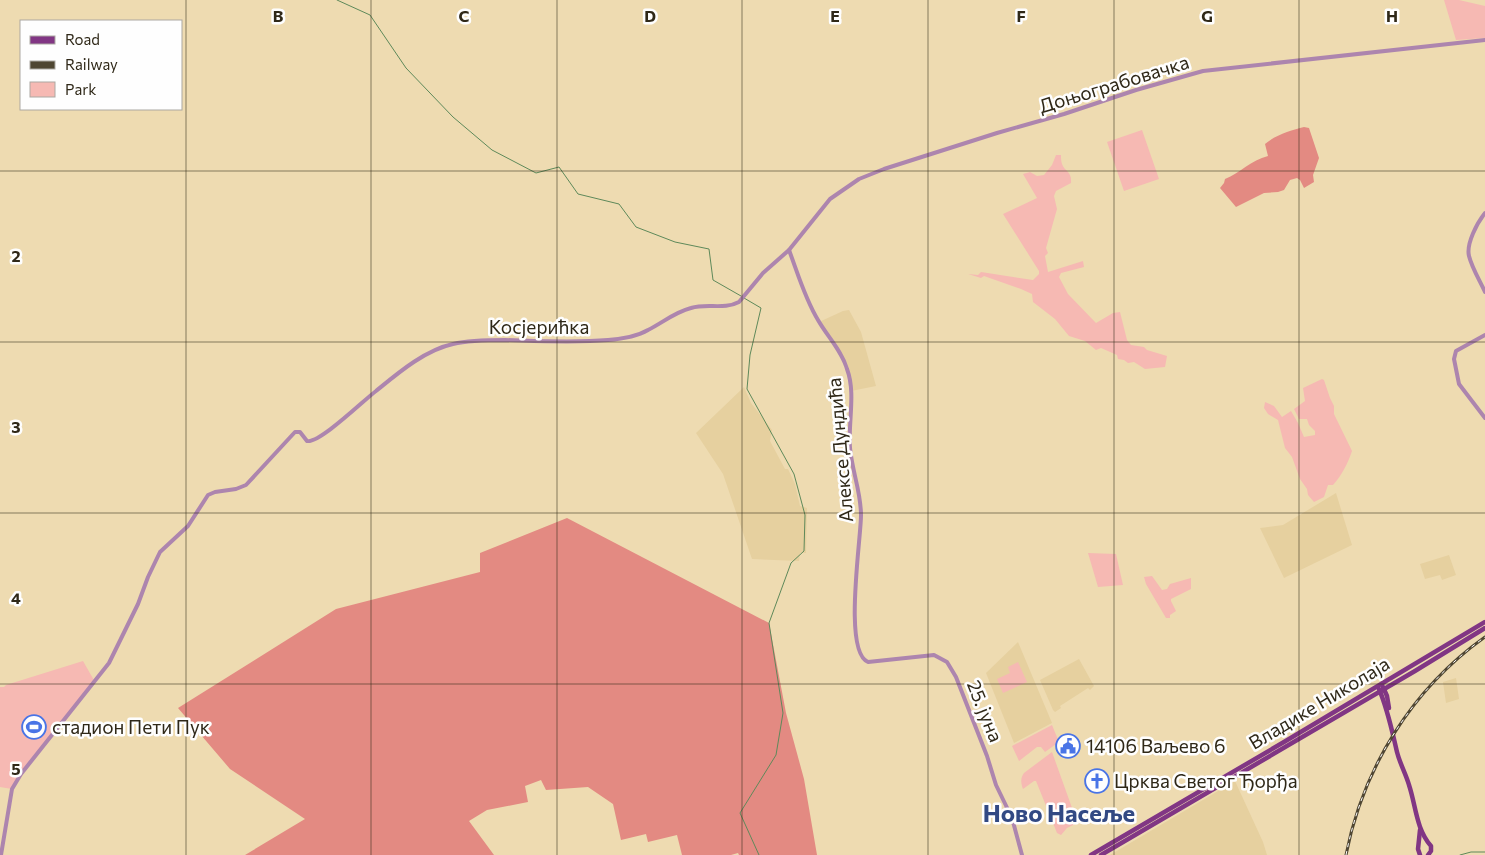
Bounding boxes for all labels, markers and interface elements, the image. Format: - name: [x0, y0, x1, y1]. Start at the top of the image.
- text: B: [273, 6, 284, 25]
- text: C: [459, 6, 470, 25]
- text: D: [644, 6, 656, 25]
- text: E: [830, 6, 840, 25]
- text: F: [1016, 6, 1026, 25]
- text: G: [1201, 6, 1213, 25]
- text: H: [1386, 6, 1398, 25]
- legend: [20, 20, 182, 110]
- text: Road: [65, 30, 100, 48]
- street label: Доњограбовачка: [1036, 50, 1192, 117]
- text: Railway: [65, 55, 118, 73]
- text: Park: [65, 80, 96, 98]
- text: 2: [11, 246, 21, 265]
- street label: Косјерићка: [489, 315, 589, 338]
- street label: Алексе Дундића: [822, 377, 857, 523]
- text: 3: [11, 417, 21, 436]
- text: 4: [11, 588, 21, 607]
- street label: Владике Николаја: [1244, 651, 1393, 754]
- street label: 25. јуна: [963, 677, 1008, 745]
- sports icon: стадион Пети Пук: [21, 714, 47, 740]
- place label: стадион Пети Пук: [52, 715, 210, 738]
- public building icon: 14106 Ваљево 6: [1055, 733, 1081, 759]
- place label: 14106 Ваљево 6: [1086, 734, 1225, 757]
- text: 5: [11, 759, 21, 778]
- church icon: Црква Светог Ђорђа: [1084, 768, 1110, 794]
- place label: Црква Светог Ђорђа: [1114, 769, 1297, 792]
- district label: Ново Насеље: [983, 798, 1135, 827]

